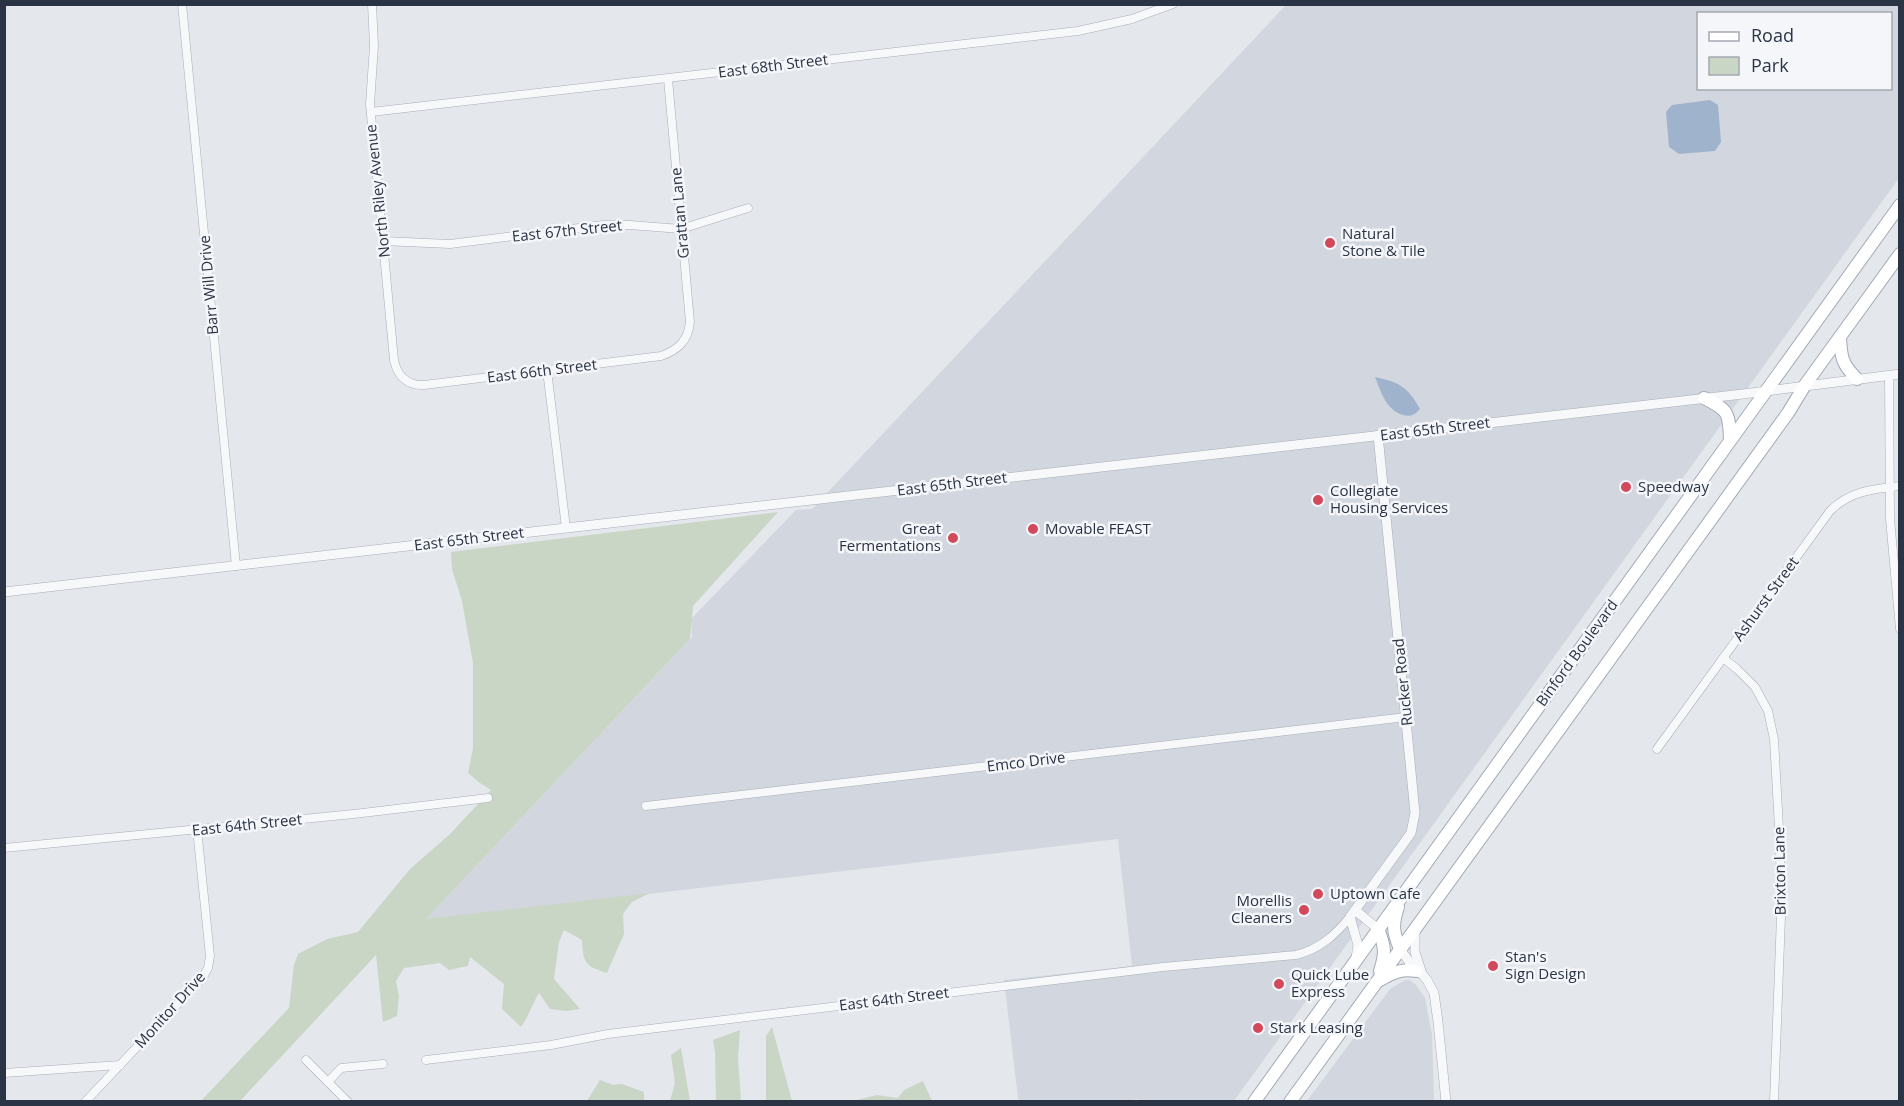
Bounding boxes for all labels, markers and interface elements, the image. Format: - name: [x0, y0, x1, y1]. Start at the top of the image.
- legend: [1697, 12, 1892, 90]
- text: Road: [1751, 23, 1794, 47]
- street label: East 68th Street: [717, 48, 829, 82]
- text: Park: [1751, 53, 1789, 77]
- street label: North Riley Avenue: [360, 124, 394, 259]
- street label: Grattan Lane: [665, 167, 693, 259]
- street label: East 67th Street: [511, 214, 623, 246]
- place label: Natural Stone & Tile: [1342, 223, 1425, 260]
- street label: Barr Will Drive: [194, 234, 222, 336]
- marker: Natural Stone & Tile: [1323, 236, 1337, 250]
- street label: East 66th Street: [486, 353, 598, 387]
- street label: East 65th Street: [1379, 411, 1491, 445]
- street label: East 65th Street: [896, 466, 1008, 500]
- place label: Speedway: [1638, 476, 1709, 496]
- place label: Collegiate Housing Services: [1330, 480, 1448, 517]
- marker: Speedway: [1619, 480, 1633, 494]
- marker: Collegiate Housing Services: [1311, 493, 1325, 507]
- place label: Great Fermentations: [839, 518, 941, 555]
- place label: Movable FEAST: [1045, 518, 1151, 538]
- street label: East 65th Street: [413, 521, 525, 555]
- marker: Movable FEAST: [1026, 522, 1040, 536]
- marker: Great Fermentations: [946, 531, 960, 545]
- street label: Ashurst Street: [1728, 552, 1803, 645]
- street label: Binford Boulevard: [1531, 595, 1622, 710]
- street label: Rucker Road: [1387, 637, 1417, 727]
- street label: Emco Drive: [985, 746, 1066, 776]
- street label: East 64th Street: [191, 808, 303, 840]
- street label: Brixton Lane: [1768, 826, 1790, 916]
- place label: Uptown Cafe: [1330, 883, 1420, 903]
- marker: Uptown Cafe: [1311, 887, 1325, 901]
- place label: Morellis Cleaners: [1231, 890, 1292, 927]
- marker: Morellis Cleaners: [1297, 903, 1311, 917]
- place label: Stan's Sign Design: [1505, 946, 1586, 983]
- marker: Stan's Sign Design: [1486, 959, 1500, 973]
- place label: Quick Lube Express: [1291, 964, 1369, 1001]
- street label: Monitor Drive: [129, 967, 209, 1052]
- marker: Quick Lube Express: [1272, 977, 1286, 991]
- street label: East 64th Street: [838, 981, 950, 1015]
- place label: Stark Leasing: [1270, 1017, 1363, 1037]
- marker: Stark Leasing: [1251, 1021, 1265, 1035]

